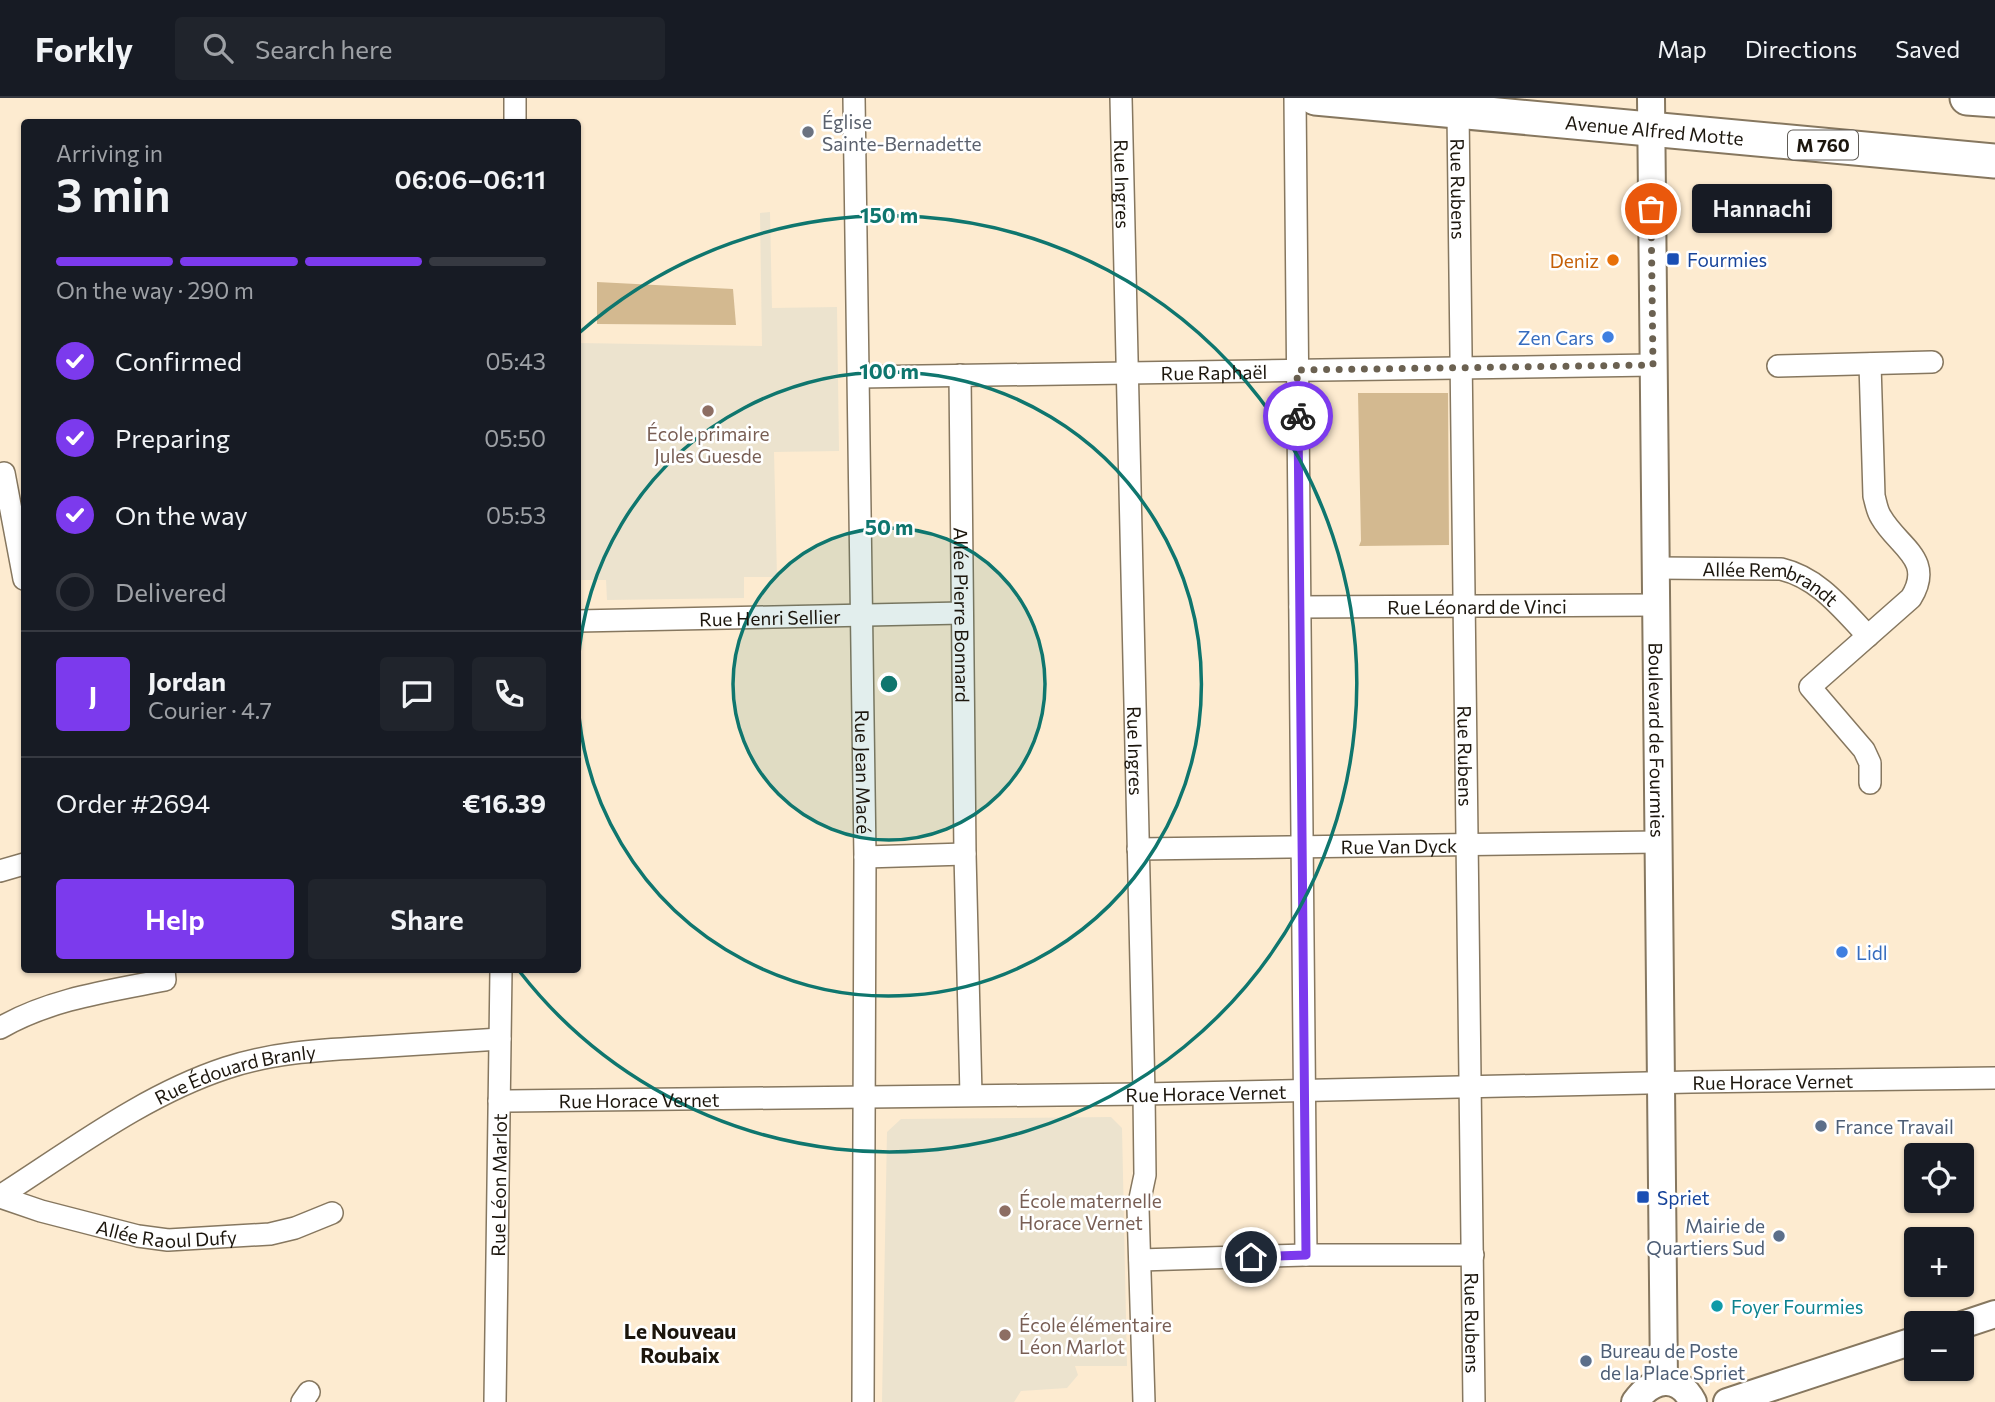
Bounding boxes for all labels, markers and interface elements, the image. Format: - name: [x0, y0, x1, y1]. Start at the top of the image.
- search box: [175, 17, 665, 80]
- text: Forkly: [35, 28, 133, 69]
- icon: search: [199, 29, 237, 67]
- text: Search here: [255, 33, 393, 64]
- text: Map: [1657, 34, 1707, 63]
- text: Directions: [1745, 34, 1857, 63]
- text: Saved: [1895, 34, 1960, 63]
- place label: Église Sainte-Bernadette: [822, 110, 982, 155]
- street label: Avenue Alfred Motte: [1564, 110, 1745, 149]
- marker: Église Sainte-Bernadette: [800, 124, 816, 140]
- road number: M 760: [1788, 130, 1858, 160]
- street label: Rue Rubens: [1447, 138, 1471, 240]
- text: Arriving in: [56, 139, 163, 167]
- street label: Rue Ingres: [1110, 139, 1136, 229]
- text: 06:06–06:11: [395, 163, 546, 194]
- text: 3 min: [56, 165, 171, 221]
- pin: [1621, 179, 1681, 239]
- callout: Hannachi: [1693, 184, 1833, 234]
- icon: bag: [1632, 190, 1670, 228]
- text: Hannachi: [1713, 194, 1811, 222]
- text: 150 m: [860, 202, 918, 227]
- place label: Fourmies: [1687, 248, 1767, 271]
- place label: Deniz: [1550, 249, 1599, 272]
- marker: Fourmies: [1665, 251, 1681, 267]
- marker: Deniz: [1605, 252, 1621, 268]
- text: On the way · 290 m: [56, 276, 254, 304]
- place label: Zen Cars: [1518, 326, 1594, 349]
- marker: Zen Cars: [1600, 329, 1616, 345]
- icon: check: [56, 342, 94, 380]
- text: Confirmed: [115, 345, 242, 376]
- text: 05:43: [485, 347, 546, 375]
- text: 100 m: [859, 358, 919, 383]
- street label: Rue Raphaël: [1161, 359, 1267, 384]
- courier: [1263, 381, 1333, 451]
- icon: bike: [1279, 397, 1317, 435]
- marker: École primaire Jules Guesde: [700, 403, 716, 419]
- icon: check: [56, 419, 94, 457]
- text: Preparing: [115, 422, 230, 453]
- place label: École primaire Jules Guesde: [647, 422, 769, 467]
- text: 05:50: [484, 424, 546, 452]
- icon: check: [56, 496, 94, 534]
- text: On the way: [115, 499, 248, 530]
- text: 05:53: [486, 501, 546, 529]
- text: 50 m: [865, 514, 913, 539]
- street label: Allée Pierre Bonnard: [950, 527, 975, 703]
- street label: Allée Rembrandt: [1702, 557, 1844, 611]
- text: Delivered: [115, 576, 226, 607]
- street label: Rue Léonard de Vinci: [1387, 594, 1567, 618]
- street label: Rue Henri Sellier: [699, 604, 841, 630]
- street label: Boulevard de Fourmies: [1645, 642, 1670, 838]
- button: chat: [380, 657, 454, 731]
- button: phone: [472, 657, 546, 731]
- text: Jordan: [148, 665, 226, 696]
- centre of rings: [877, 672, 901, 696]
- text: J: [89, 679, 97, 710]
- text: Courier · 4.7: [148, 696, 272, 724]
- street label: Rue Rubens: [1454, 705, 1478, 807]
- street label: Rue Ingres: [1124, 706, 1149, 796]
- street label: Rue Jean Macé: [851, 710, 876, 834]
- text: Order #2694: [56, 787, 210, 818]
- text: €16.39: [462, 787, 546, 818]
- street label: Rue Van Dyck: [1340, 833, 1457, 858]
- button: Help: [56, 879, 294, 959]
- button: Share: [308, 879, 546, 959]
- place label: Lidl: [1856, 941, 1888, 964]
- marker: Lidl: [1834, 944, 1850, 960]
- street label: Rue Édouard Branly: [150, 1039, 317, 1108]
- street label: Rue Horace Vernet: [1692, 1068, 1854, 1093]
- street label: Rue Horace Vernet: [1125, 1079, 1287, 1106]
- street label: Rue Horace Vernet: [558, 1087, 720, 1112]
- street label: Rue Léon Marlot: [486, 1113, 511, 1257]
- place label: France Travail: [1835, 1115, 1954, 1138]
- marker: France Travail: [1813, 1118, 1829, 1134]
- map controls: [1904, 1143, 1974, 1381]
- button: locate: [1904, 1143, 1974, 1213]
- place label: Spriet: [1657, 1186, 1710, 1209]
- place label: École maternelle Horace Vernet: [1019, 1189, 1162, 1234]
- marker: Spriet: [1635, 1189, 1651, 1205]
- marker: École maternelle Horace Vernet: [997, 1203, 1013, 1219]
- street label: Allée Raoul Dufy: [94, 1214, 238, 1252]
- place label: Mairie de Quartiers Sud: [1646, 1214, 1765, 1259]
- pin: [1221, 1227, 1281, 1287]
- button: +: [1904, 1227, 1974, 1297]
- marker: Mairie de Quartiers Sud: [1771, 1228, 1787, 1244]
- icon: home: [1232, 1238, 1270, 1276]
- street label: Rue Rubens: [1461, 1272, 1485, 1374]
- place label: Foyer Fourmies: [1731, 1295, 1863, 1318]
- marker: Foyer Fourmies: [1709, 1298, 1725, 1314]
- button: −: [1904, 1311, 1974, 1381]
- place label: École élémentaire Léon Marlot: [1019, 1313, 1172, 1358]
- district label: Le Nouveau Roubaix: [624, 1318, 736, 1367]
- marker: École élémentaire Léon Marlot: [997, 1327, 1013, 1343]
- place label: Bureau de Poste de la Place Spriet: [1600, 1339, 1746, 1384]
- marker: Bureau de Poste de la Place Spriet: [1578, 1353, 1594, 1369]

